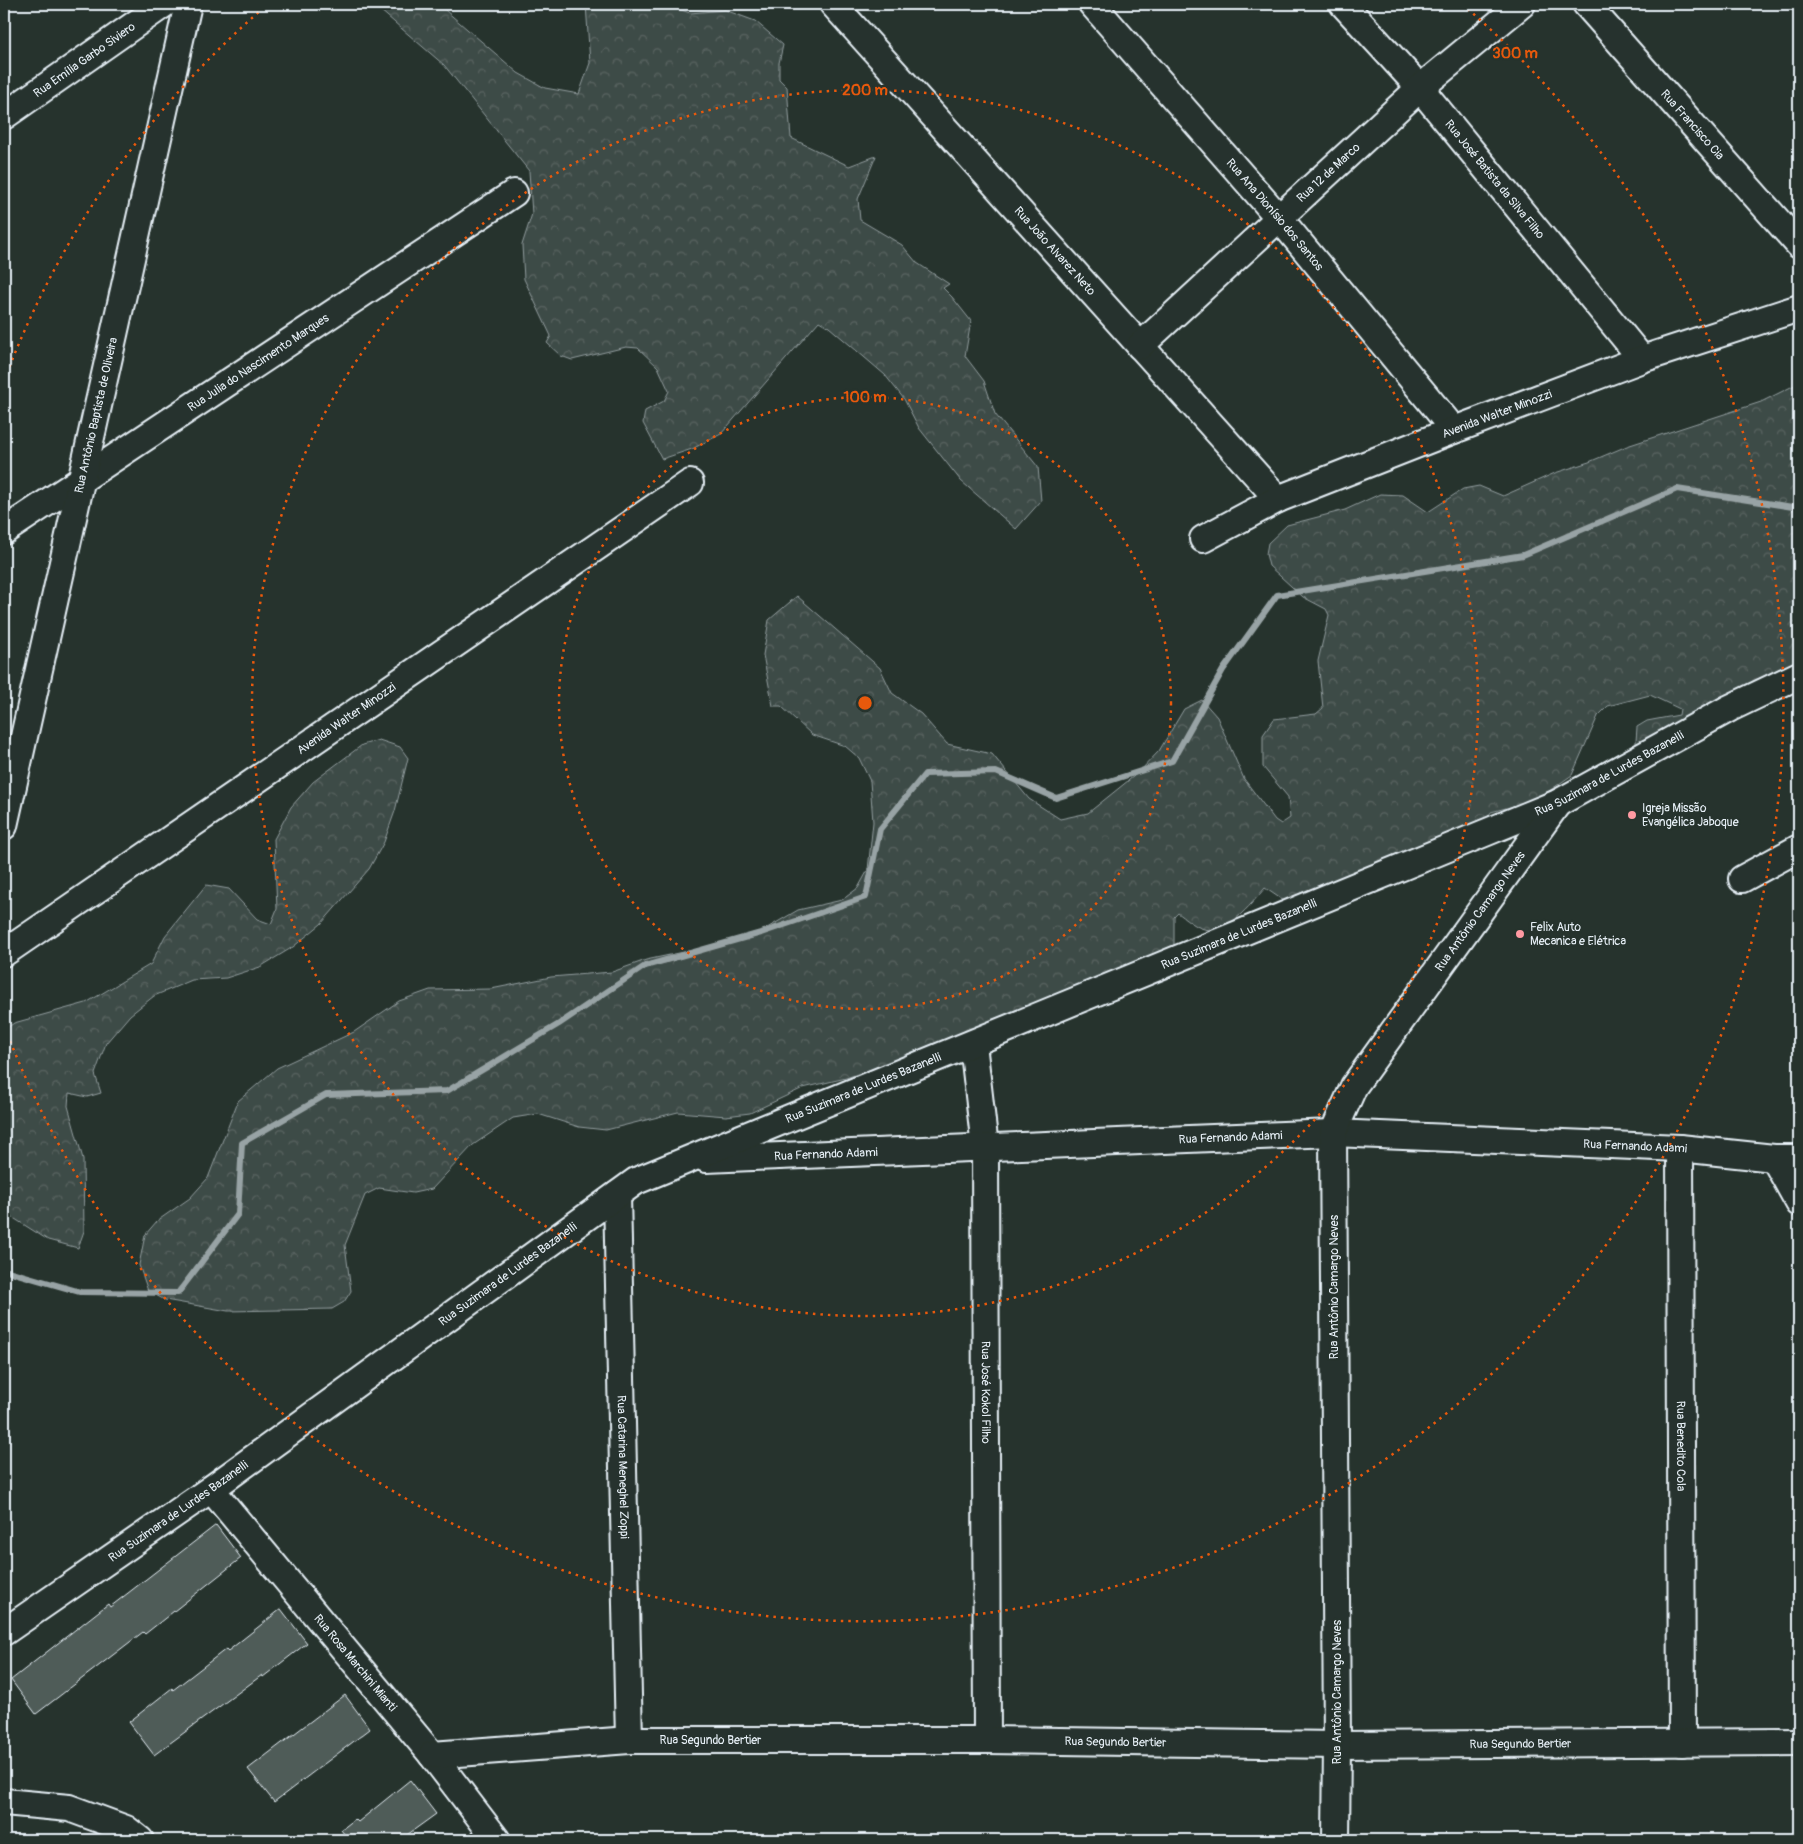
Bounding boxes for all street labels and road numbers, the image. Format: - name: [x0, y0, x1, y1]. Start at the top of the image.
- street label: Rua Emília Garbo Siviero: [31, 19, 139, 101]
- street label: Rua Francisco Cia: [1657, 87, 1728, 163]
- street label: Rua José Batista da Silva Filho: [1441, 117, 1548, 243]
- street label: Rua 12 de Marco: [1294, 140, 1364, 206]
- street label: Rua Ana Dionísio dos Santos: [1223, 156, 1327, 274]
- street label: Rua João Alvarez Neto: [1011, 204, 1099, 299]
- street label: Rua Julia do Nascimento Marques: [185, 310, 333, 415]
- street label: Rua Antônio Baptista de Oliveira: [72, 335, 121, 495]
- street label: Avenida Walter Minozzi: [1440, 387, 1554, 442]
- street label: Avenida Walter Minozzi: [294, 680, 399, 758]
- street label: Rua Suzimara de Lurdes Bazanelli: [1533, 728, 1687, 820]
- street label: Rua Antônio Camargo Neves: [1432, 848, 1529, 974]
- street label: Rua Suzimara de Lurdes Bazanelli: [1159, 896, 1319, 973]
- street label: Rua Suzimara de Lurdes Bazanelli: [783, 1050, 943, 1127]
- street label: Rua Fernando Adami: [1178, 1128, 1283, 1147]
- street label: Rua Fernando Adami: [1583, 1137, 1688, 1157]
- street label: Rua Fernando Adami: [774, 1145, 878, 1164]
- street label: Rua Antônio Camargo Neves: [1327, 1214, 1342, 1359]
- street label: Rua Suzimara de Lurdes Bazanelli: [436, 1219, 580, 1329]
- street label: Rua José Kokol Filho: [978, 1341, 993, 1444]
- street label: Rua Catarina Meneghel Zoppi: [613, 1395, 632, 1539]
- street label: Rua Benedito Cola: [1673, 1401, 1688, 1492]
- street label: Rua Suzimara de Lurdes Bazanelli: [106, 1458, 251, 1566]
- street label: Rua Rosa Marchini Mianti: [310, 1611, 400, 1715]
- street label: Rua Antônio Camargo Neves: [1330, 1619, 1345, 1764]
- street label: Rua Segundo Bertier: [659, 1733, 762, 1748]
- street label: Rua Segundo Bertier: [1064, 1734, 1167, 1751]
- street label: Rua Segundo Bertier: [1469, 1736, 1572, 1752]

